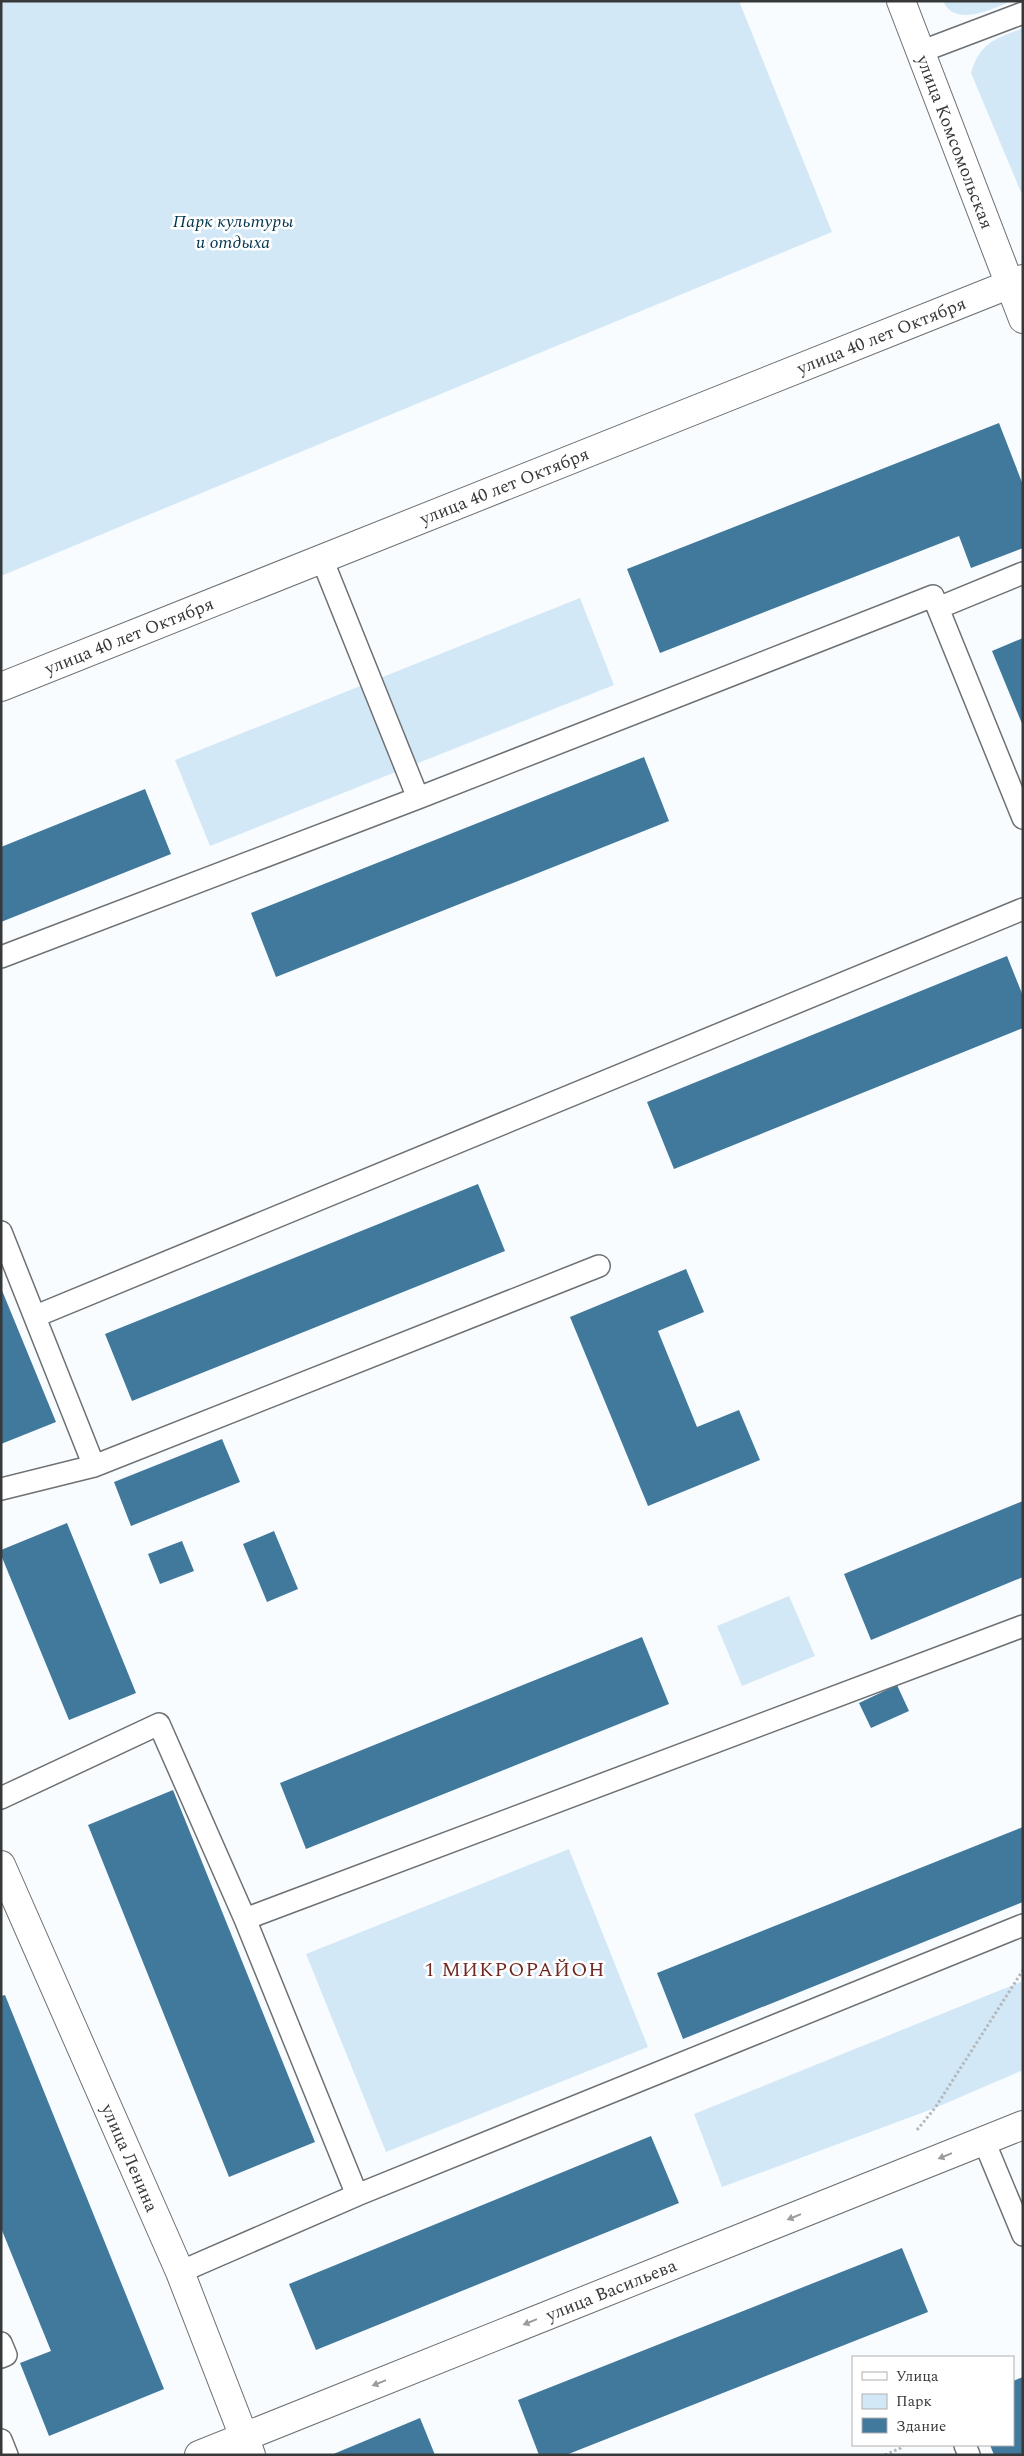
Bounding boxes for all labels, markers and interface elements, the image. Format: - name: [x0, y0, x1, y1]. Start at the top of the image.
- street label: улица Комсомольская: [909, 50, 1000, 233]
- park label: Парк культуры и отдыха: [173, 208, 293, 256]
- street label: улица 40 лет Октября: [792, 290, 970, 382]
- street label: улица 40 лет Октября: [415, 441, 593, 533]
- street label: улица 40 лет Октября: [40, 590, 218, 683]
- district label: 1 МИКРОРАЙОН: [425, 1955, 605, 1985]
- street label: улица Ленина: [93, 2099, 165, 2217]
- one-way arrow: [938, 2153, 952, 2161]
- one-way arrow: [787, 2213, 801, 2221]
- street label: улица Васильева: [541, 2252, 681, 2329]
- one-way arrow: [522, 2319, 537, 2327]
- legend: [852, 2356, 1014, 2446]
- text: Улица: [896, 2365, 939, 2388]
- one-way arrow: [372, 2379, 386, 2387]
- text: Парк: [896, 2390, 932, 2413]
- text: Здание: [896, 2415, 946, 2438]

